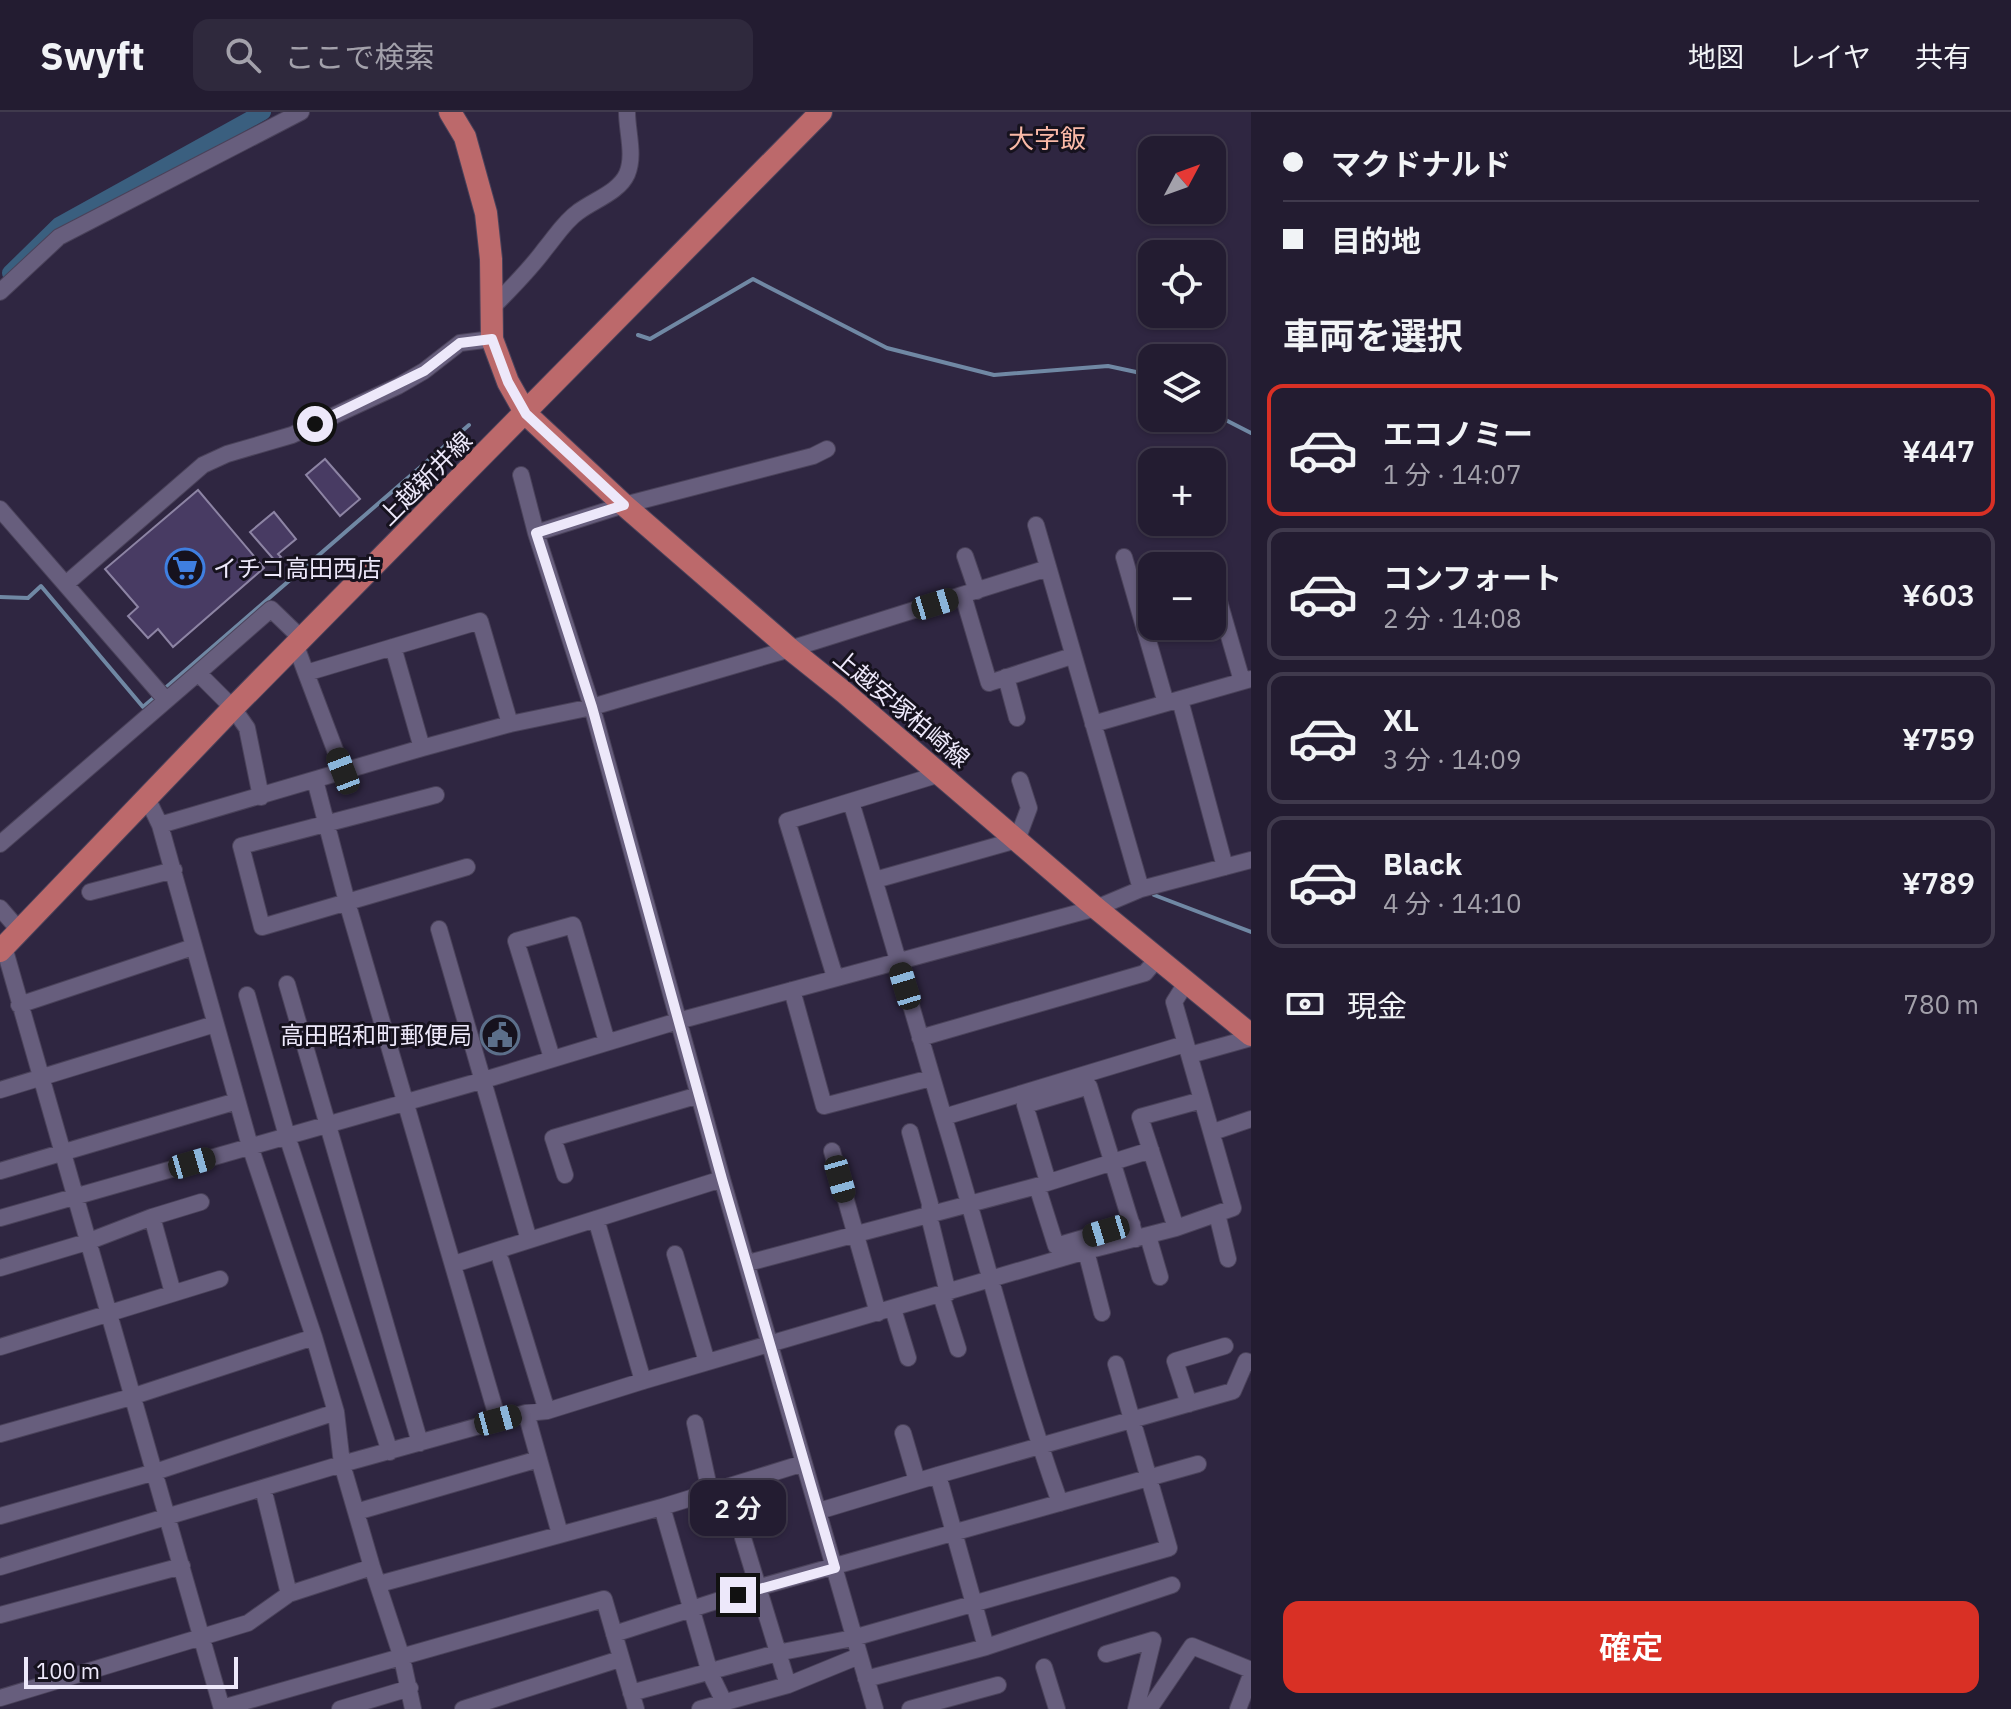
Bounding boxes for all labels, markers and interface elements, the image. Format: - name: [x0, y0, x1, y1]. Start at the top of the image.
- search box: [193, 19, 753, 91]
- text: Swyft: [40, 31, 145, 80]
- icon: search: [221, 33, 265, 77]
- text: ここで検索: [285, 37, 435, 76]
- text: 地図: [1688, 38, 1744, 75]
- text: レイヤ: [1788, 38, 1871, 75]
- text: 共有: [1915, 38, 1971, 75]
- district label: 大字飯: [1008, 121, 1086, 155]
- north arrow: [1138, 136, 1226, 224]
- map controls: [1138, 136, 1226, 640]
- text: マクドナルド: [1331, 144, 1511, 183]
- text: 目的地: [1331, 221, 1421, 260]
- button: locate: [1138, 240, 1226, 328]
- text: 車両を選択: [1283, 312, 1463, 359]
- button: layers: [1138, 344, 1226, 432]
- route start: [297, 406, 333, 442]
- icon: car: [1287, 414, 1359, 486]
- text: エコノミー: [1383, 414, 1533, 453]
- street label: 上越新井線: [371, 424, 479, 532]
- text: ¥447: [1902, 431, 1975, 470]
- button: +: [1138, 448, 1226, 536]
- text: 1 分 · 14:07: [1383, 457, 1521, 491]
- supermarket icon: イチコ高田西店: [164, 547, 206, 589]
- place label: イチコ高田西店: [213, 552, 381, 584]
- button: −: [1138, 552, 1226, 640]
- icon: car: [1287, 558, 1359, 630]
- text: コンフォート: [1383, 558, 1562, 597]
- text: ¥603: [1902, 575, 1975, 614]
- car: [909, 586, 961, 622]
- text: 2 分 · 14:08: [1383, 601, 1521, 635]
- street label: 上越安塚柏崎線: [827, 642, 977, 774]
- text: XL: [1383, 700, 1419, 739]
- icon: car: [1287, 702, 1359, 774]
- text: ¥759: [1902, 719, 1975, 758]
- text: 3 分 · 14:09: [1383, 742, 1521, 776]
- car: [323, 744, 363, 798]
- text: Black: [1383, 844, 1462, 883]
- icon: car: [1287, 846, 1359, 918]
- text: ¥789: [1902, 863, 1975, 902]
- text: 4 分 · 14:10: [1383, 886, 1521, 920]
- car: [887, 960, 923, 1012]
- icon: cash: [1283, 982, 1327, 1026]
- text: 現金: [1347, 986, 1407, 1025]
- text: 780 m: [1903, 987, 1979, 1021]
- public building icon: 高田昭和町郵便局: [479, 1014, 521, 1056]
- place label: 高田昭和町郵便局: [280, 1019, 472, 1051]
- car: [166, 1145, 218, 1181]
- car: [822, 1153, 858, 1205]
- car: [1080, 1213, 1132, 1249]
- car: [472, 1402, 524, 1438]
- callout: 2 分: [690, 1479, 786, 1535]
- text: 2 分: [714, 1491, 762, 1525]
- route end: [720, 1577, 756, 1613]
- button: 確定: [1283, 1601, 1979, 1693]
- scale bar: [24, 1653, 238, 1689]
- text: 100 m: [36, 1656, 100, 1685]

